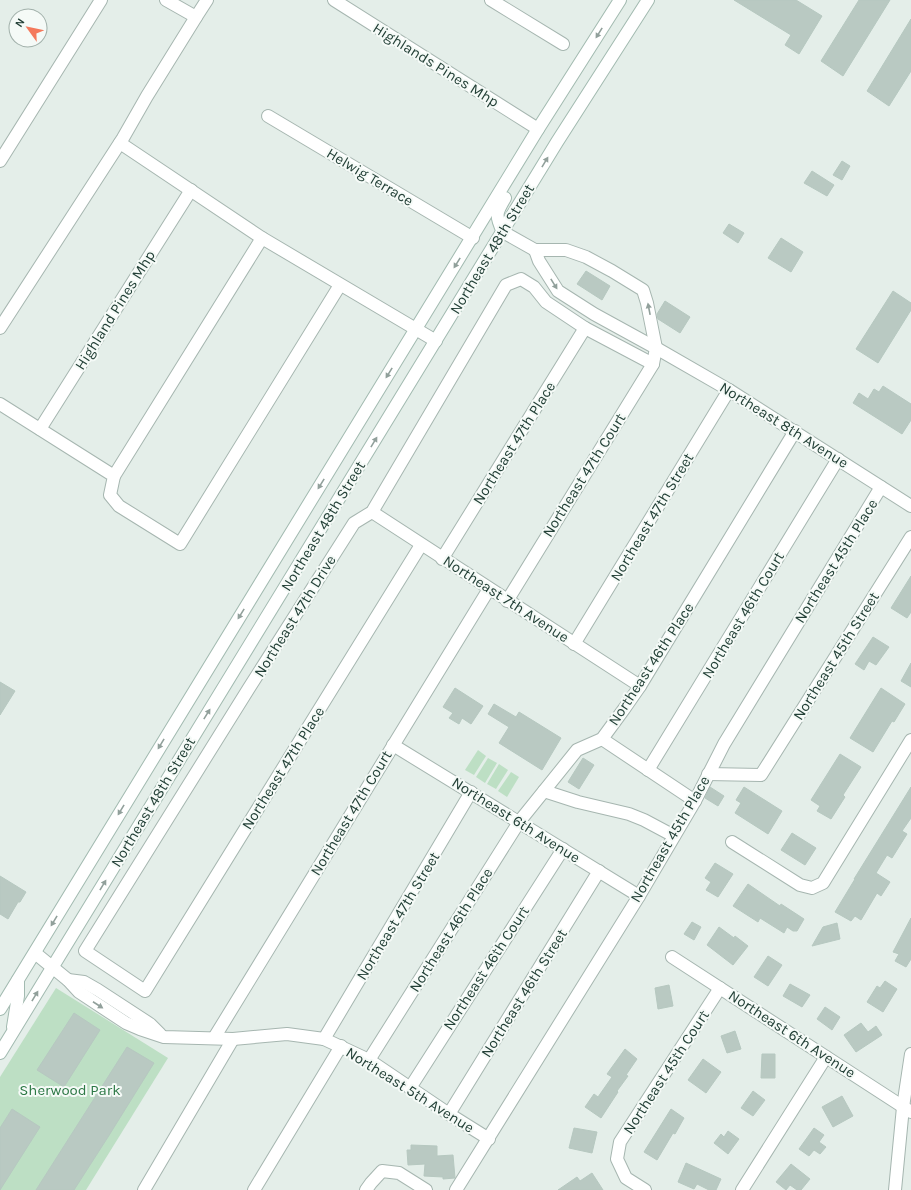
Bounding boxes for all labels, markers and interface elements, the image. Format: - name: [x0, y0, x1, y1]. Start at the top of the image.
- north arrow: [8, 8, 48, 48]
- text: N: [12, 16, 28, 30]
- street label: Highlands Pines Mhp: [370, 19, 502, 111]
- one-way arrow: [596, 27, 603, 39]
- street label: Helwig Terrace: [323, 144, 417, 210]
- one-way arrow: [541, 156, 548, 168]
- street label: Northeast 48th Street: [446, 180, 538, 317]
- street label: Highland Pines Mhp: [71, 247, 159, 373]
- one-way arrow: [454, 257, 461, 269]
- one-way arrow: [550, 279, 558, 289]
- one-way arrow: [645, 303, 651, 316]
- one-way arrow: [385, 368, 393, 378]
- street label: Northeast 47th Place: [469, 378, 559, 508]
- street label: Northeast 8th Avenue: [716, 378, 852, 472]
- street label: Northeast 47th Court: [539, 409, 630, 540]
- one-way arrow: [370, 437, 378, 447]
- street label: Northeast 47th Street: [607, 449, 698, 584]
- street label: Northeast 48th Street: [277, 457, 369, 594]
- one-way arrow: [317, 479, 325, 489]
- street label: Northeast 45th Place: [790, 496, 882, 626]
- street label: Northeast 46th Court: [698, 548, 788, 682]
- street label: Northeast 47th Drive: [250, 552, 340, 680]
- street label: Northeast 7th Avenue: [440, 552, 572, 646]
- street label: Northeast 45th Street: [789, 588, 883, 723]
- street label: Northeast 46th Place: [604, 599, 698, 729]
- one-way arrow: [237, 609, 245, 619]
- street label: Northeast 47th Place: [238, 703, 328, 833]
- one-way arrow: [203, 709, 211, 719]
- street label: Northeast 48th Street: [107, 733, 199, 870]
- one-way arrow: [158, 738, 165, 750]
- street label: Northeast 47th Court: [307, 747, 396, 879]
- street label: Northeast 6th Avenue: [449, 773, 583, 867]
- street label: Northeast 45th Place: [626, 773, 714, 905]
- one-way arrow: [118, 804, 125, 816]
- street label: Northeast 47th Street: [353, 848, 444, 983]
- street label: Northeast 46th Place: [405, 865, 497, 995]
- one-way arrow: [99, 879, 106, 891]
- street label: Northeast 46th Court: [439, 902, 533, 1033]
- one-way arrow: [50, 916, 58, 926]
- street label: Northeast 46th Street: [477, 925, 571, 1061]
- street label: Northeast 6th Avenue: [725, 986, 859, 1082]
- one-way arrow: [31, 990, 38, 1002]
- one-way arrow: [92, 1001, 103, 1008]
- street label: Northeast 45th Court: [619, 1006, 713, 1137]
- street label: Northeast 5th Avenue: [343, 1043, 477, 1137]
- park label: Sherwood Park: [19, 1081, 121, 1099]

